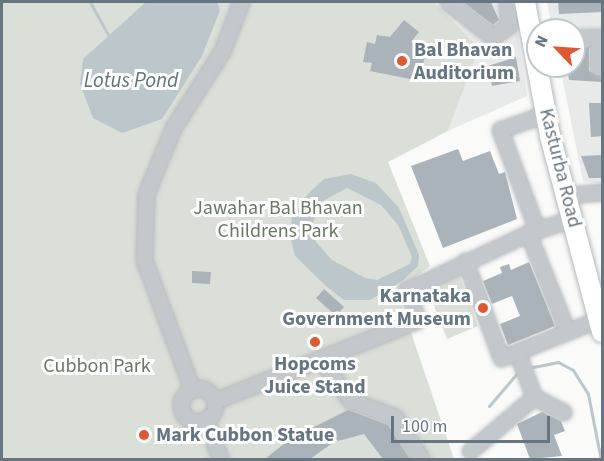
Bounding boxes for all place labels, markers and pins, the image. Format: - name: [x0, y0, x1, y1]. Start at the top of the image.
- place label: Bal Bhavan Auditorium: [414, 38, 514, 85]
- marker: Bal Bhavan Auditorium: [395, 54, 409, 68]
- place label: Karnataka Government Museum: [282, 284, 471, 331]
- marker: Karnataka Government Museum: [476, 301, 490, 315]
- marker: Hopcoms Juice Stand: [308, 335, 322, 349]
- place label: Hopcoms Juice Stand: [264, 352, 366, 399]
- place label: Mark Cubbon Statue: [156, 423, 334, 447]
- marker: Mark Cubbon Statue: [137, 428, 151, 442]

